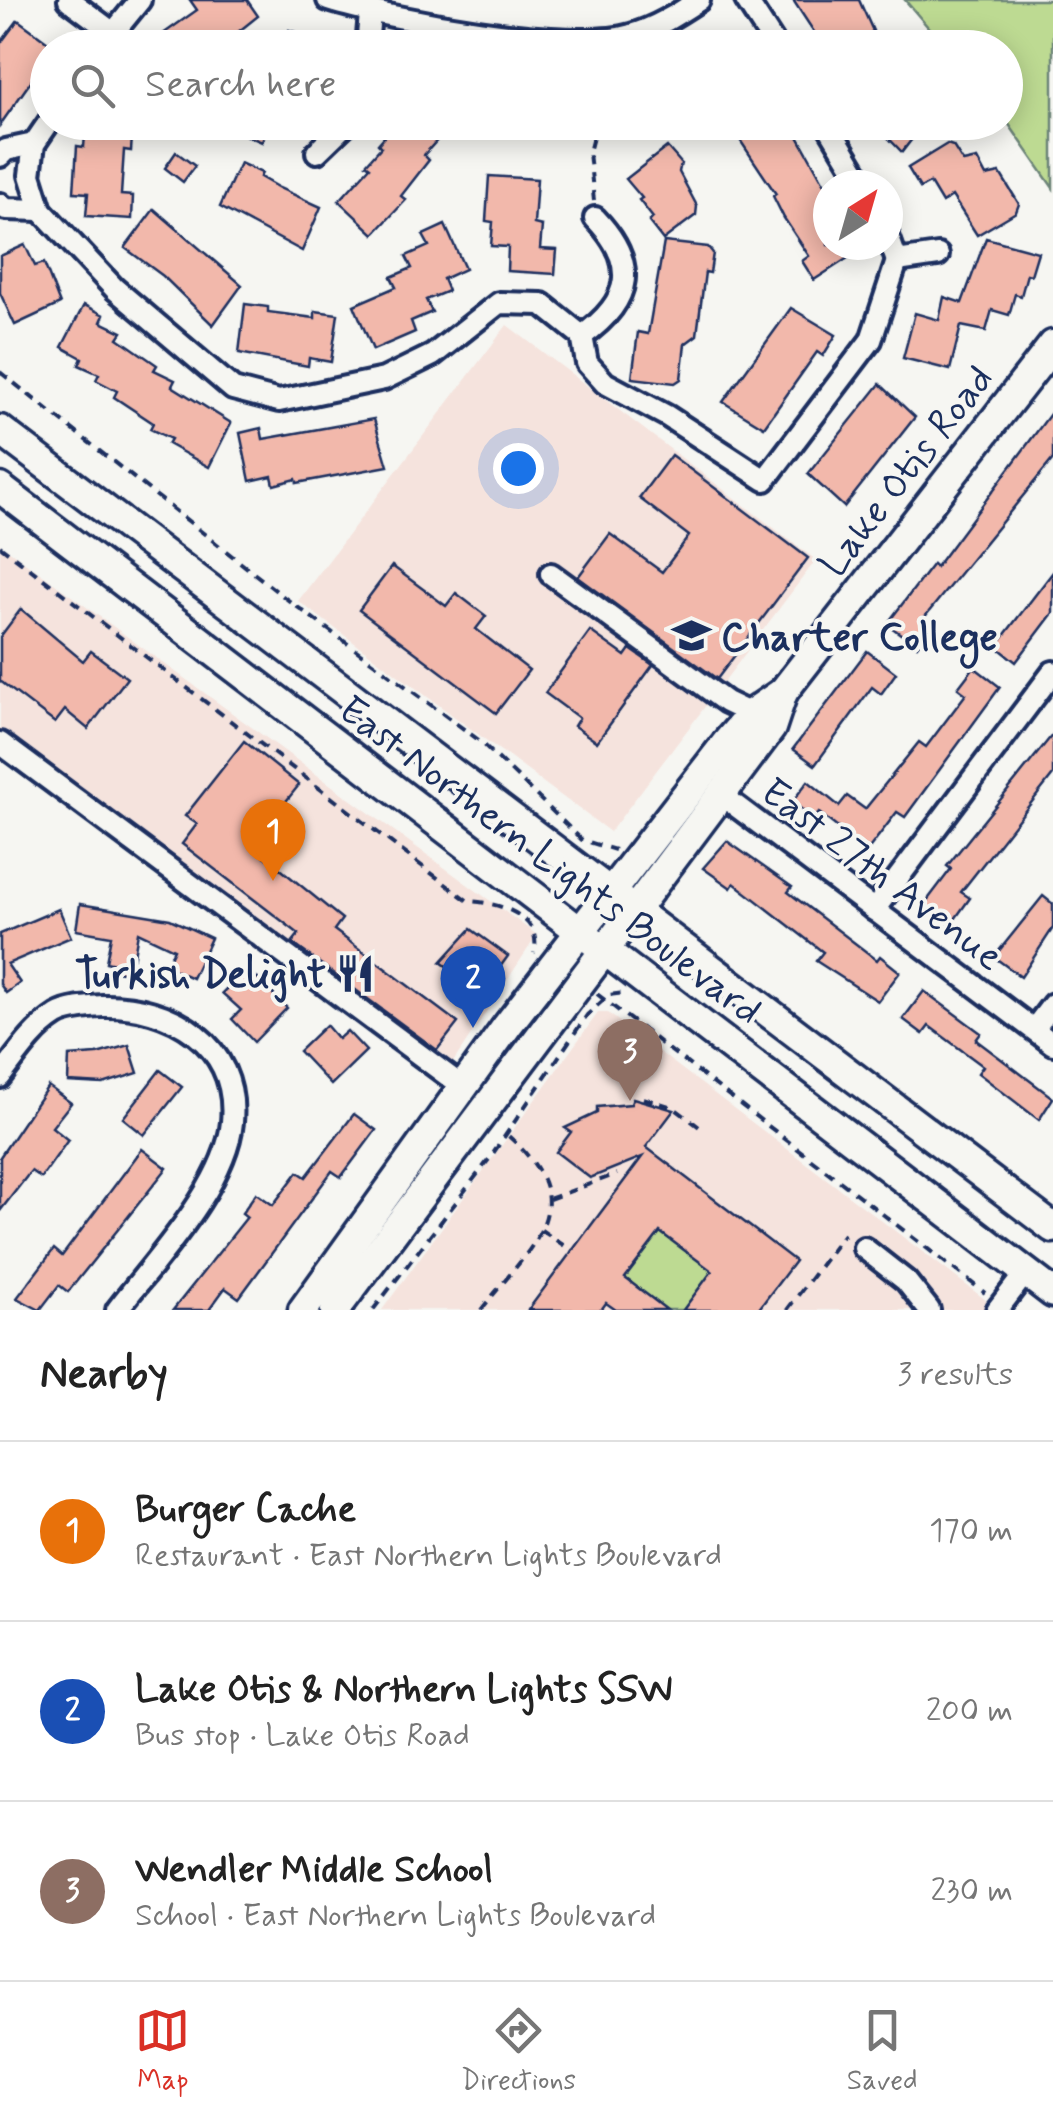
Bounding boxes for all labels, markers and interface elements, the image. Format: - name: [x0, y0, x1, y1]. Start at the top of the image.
- search box: [30, 30, 1023, 140]
- icon: search: [65, 58, 120, 113]
- text: Search here: [145, 61, 336, 110]
- north arrow: [813, 170, 903, 260]
- street label: Lake Otis Road: [808, 355, 1006, 588]
- your location: [493, 443, 544, 494]
- place label: Charter College: [721, 613, 998, 669]
- school or university icon: Charter College: [670, 615, 712, 657]
- street label: East Northern Lights Boulevard: [327, 685, 771, 1038]
- street label: East 27th Avenue: [749, 767, 1013, 984]
- pin: 1: [240, 798, 306, 881]
- pin: 2: [440, 946, 506, 1028]
- place label: Turkish Delight: [75, 950, 326, 1003]
- restaurant icon: Turkish Delight: [335, 952, 377, 994]
- pin: 3: [598, 1018, 662, 1101]
- text: Nearby: [40, 1348, 168, 1403]
- text: 3 results: [897, 1354, 1013, 1396]
- text: Burger Cache: [135, 1486, 356, 1535]
- text: 1: [65, 1510, 80, 1552]
- text: 170 m: [929, 1510, 1013, 1552]
- text: Restaurant · East Northern Lights Boulevard: [135, 1535, 722, 1577]
- text: Lake Otis & Northern Lights SSW: [135, 1666, 673, 1715]
- text: 2: [65, 1690, 80, 1732]
- text: 200 m: [926, 1690, 1013, 1732]
- text: Bus stop · Lake Otis Road: [135, 1715, 470, 1757]
- text: Wendler Middle School: [135, 1846, 493, 1895]
- text: 3: [65, 1870, 80, 1912]
- text: 230 m: [930, 1870, 1013, 1912]
- text: School · East Northern Lights Boulevard: [135, 1895, 656, 1937]
- tab: Map: [135, 2003, 190, 2100]
- tab: Directions: [461, 2003, 576, 2100]
- tab: Saved: [847, 2003, 918, 2100]

